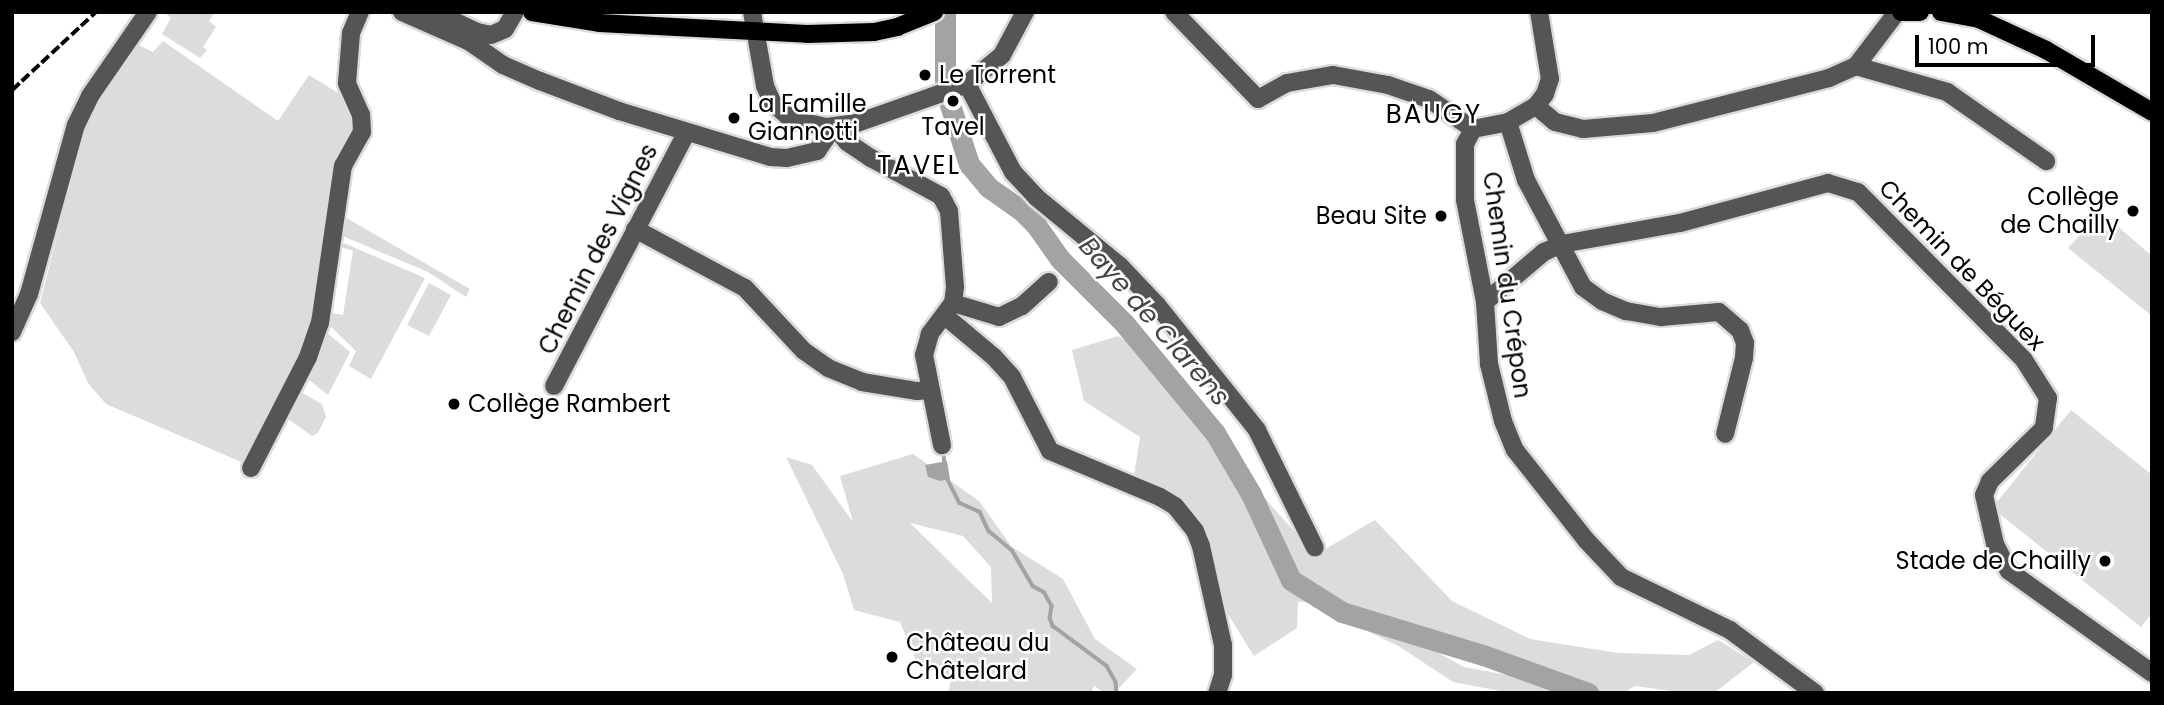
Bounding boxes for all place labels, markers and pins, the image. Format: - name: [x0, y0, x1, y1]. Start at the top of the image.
- place label: Le Torrent: [939, 61, 1056, 89]
- marker: Le Torrent: [917, 67, 933, 83]
- place label: La Famille Giannotti: [748, 90, 867, 146]
- marker: Tavel: [945, 93, 961, 109]
- marker: La Famille Giannotti: [726, 110, 742, 126]
- place label: Tavel: [921, 113, 985, 141]
- place label: Collège de Chailly: [2000, 183, 2119, 239]
- place label: Beau Site: [1316, 202, 1427, 230]
- marker: Collège de Chailly: [2125, 203, 2141, 219]
- marker: Beau Site: [1433, 208, 1449, 224]
- place label: Collège Rambert: [468, 390, 670, 418]
- marker: Collège Rambert: [446, 396, 462, 412]
- place label: Stade de Chailly: [1896, 547, 2091, 575]
- marker: Stade de Chailly: [2097, 553, 2113, 569]
- place label: Château du Châtelard: [906, 629, 1049, 685]
- marker: Château du Châtelard: [884, 649, 900, 665]

